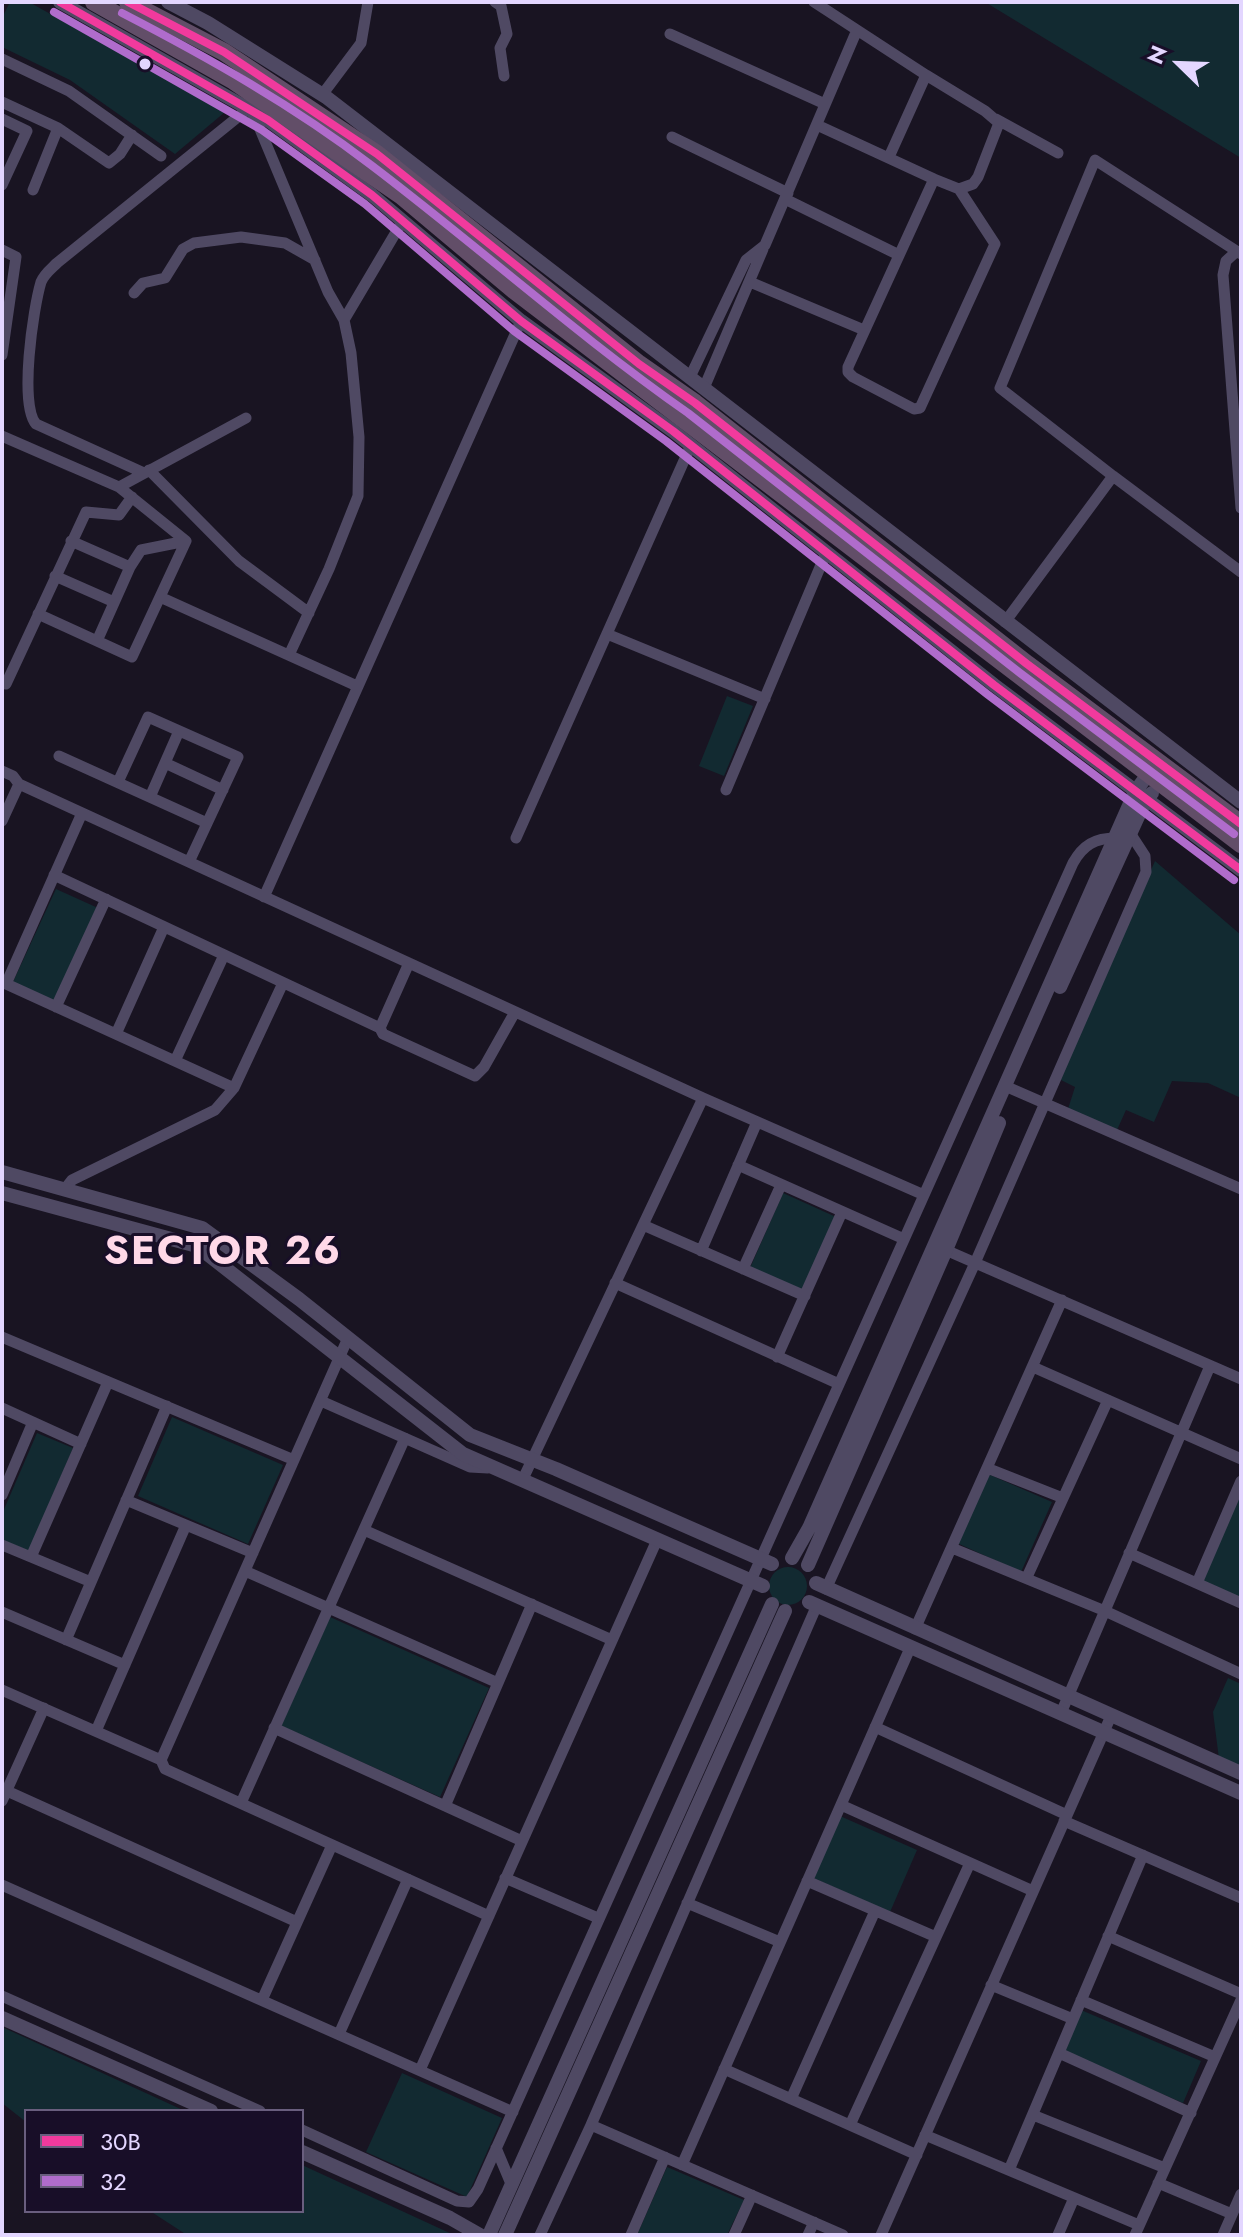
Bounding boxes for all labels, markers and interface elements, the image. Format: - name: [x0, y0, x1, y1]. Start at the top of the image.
- north arrow: [1139, 24, 1219, 104]
- text: N: [1139, 40, 1175, 69]
- unlabelled marker: [137, 56, 153, 72]
- district label: SECTOR 26: [104, 1230, 342, 1278]
- legend: [24, 2109, 304, 2213]
- text: 30B: [100, 2124, 141, 2159]
- text: 32: [100, 2164, 127, 2199]

